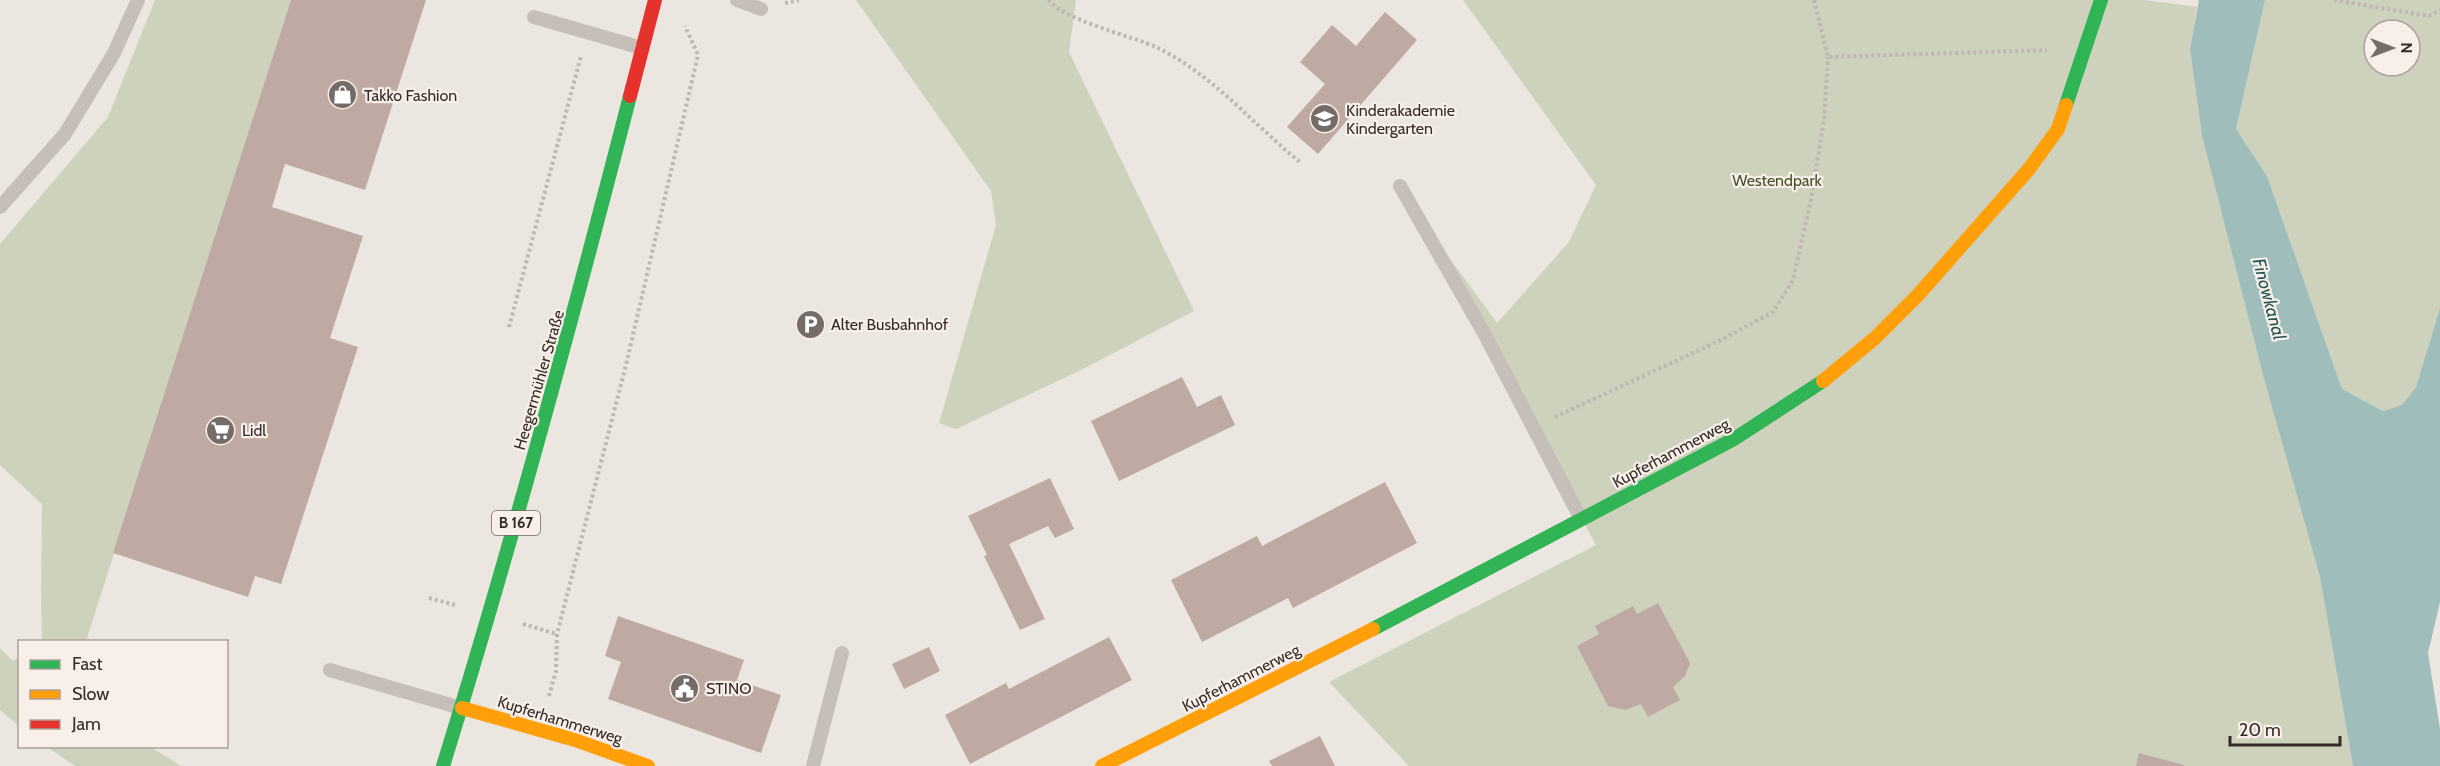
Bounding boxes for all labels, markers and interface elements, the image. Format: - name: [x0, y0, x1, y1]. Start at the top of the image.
- north arrow: [2362, 18, 2422, 78]
- text: N: [2397, 42, 2416, 54]
- shop icon: Takko Fashion: [327, 79, 359, 111]
- place label: Takko Fashion: [364, 86, 457, 105]
- place label: Kinderakademie Kindergarten: [1346, 101, 1455, 138]
- school or university icon: Kinderakademie Kindergarten: [1309, 103, 1341, 135]
- park label: Westendpark: [1732, 171, 1823, 190]
- water label: Finowkanal: [2248, 256, 2291, 343]
- street label: Heegermühler Straße: [510, 308, 568, 452]
- parking icon: Alter Busbahnhof: [794, 308, 826, 340]
- place label: Alter Busbahnhof: [831, 315, 949, 334]
- supermarket icon: Lidl: [205, 414, 237, 446]
- street label: Kupferhammerweg: [1609, 414, 1734, 492]
- place label: Lidl: [242, 421, 266, 440]
- road number: B 167: [492, 511, 540, 535]
- legend: [18, 640, 228, 748]
- street label: Kupferhammerweg: [1179, 640, 1304, 716]
- text: Fast: [72, 653, 103, 675]
- public building icon: STINO: [669, 672, 701, 704]
- place label: STINO: [706, 679, 752, 698]
- text: Slow: [72, 683, 109, 705]
- street label: Kupferhammerweg: [495, 692, 626, 748]
- scale bar: [2230, 709, 2340, 747]
- text: Jam: [71, 713, 101, 735]
- text: 20 m: [2239, 719, 2281, 741]

